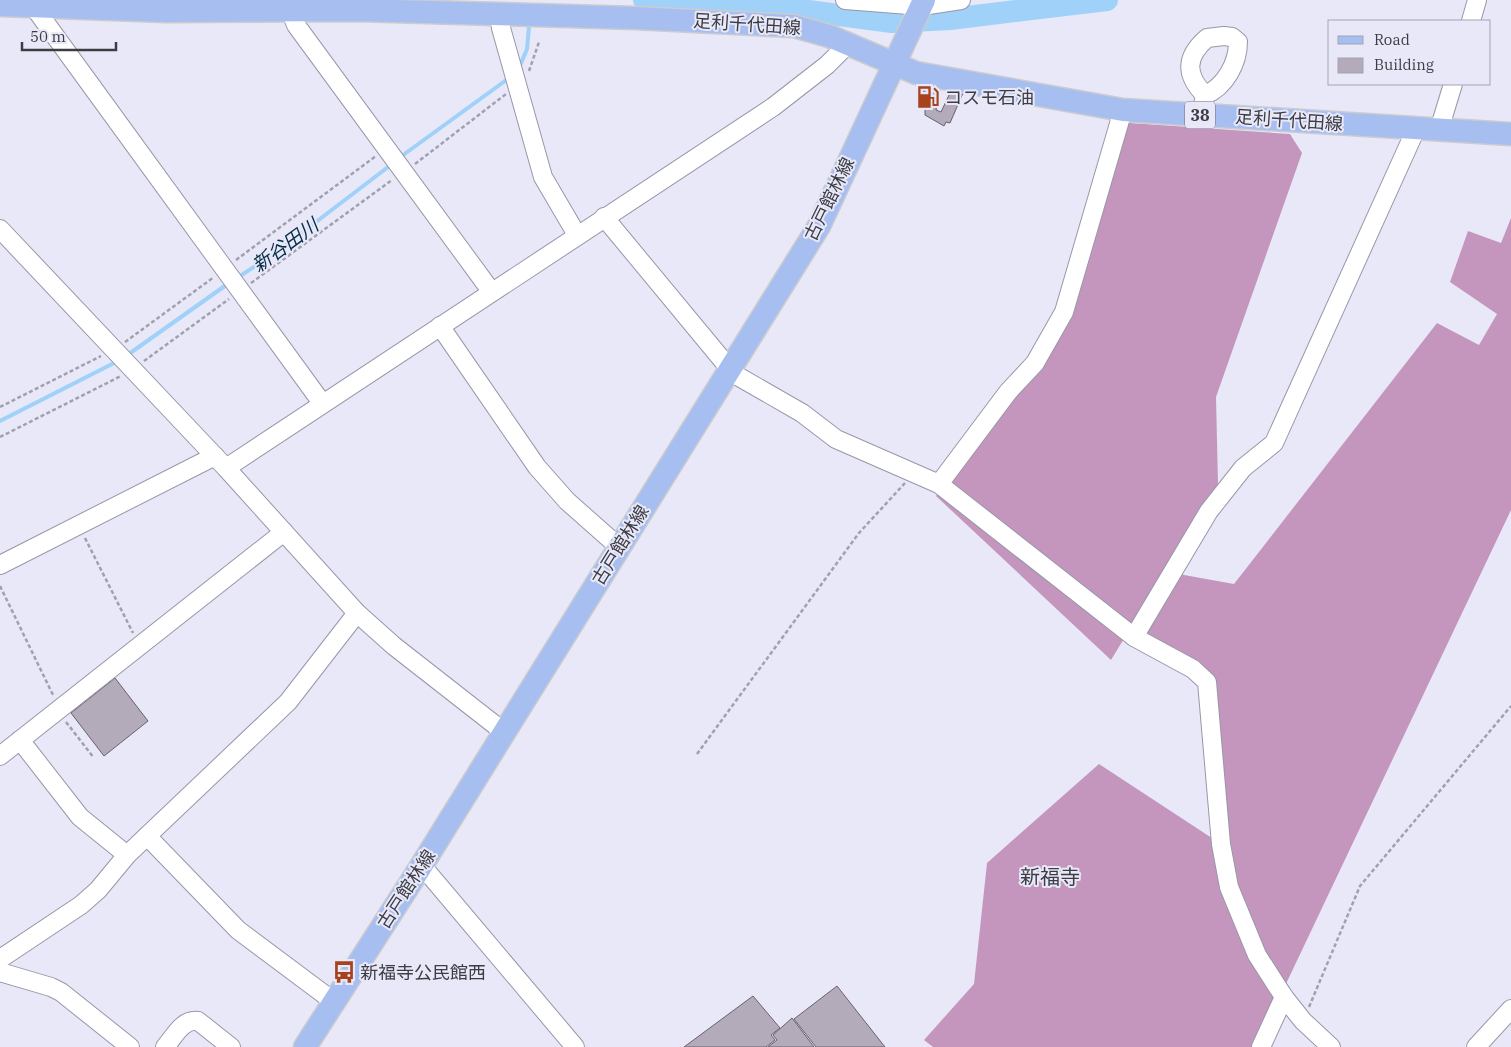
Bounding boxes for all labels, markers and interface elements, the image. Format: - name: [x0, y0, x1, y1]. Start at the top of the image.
- street label: 足利千代田線: [692, 9, 802, 39]
- scale bar: [22, 20, 116, 52]
- legend: [1328, 20, 1491, 85]
- text: 50 m: [30, 27, 66, 46]
- text: Road: [1374, 30, 1410, 49]
- text: Building: [1374, 55, 1434, 74]
- fuel station icon: コスモ石油: [915, 84, 941, 110]
- place label: コスモ石油: [944, 86, 1034, 109]
- road number: 38: [1185, 102, 1215, 128]
- street label: 足利千代田線: [1234, 105, 1344, 135]
- street label: 古戸館林線: [799, 154, 859, 244]
- water label: 新谷田川: [247, 212, 324, 277]
- street label: 古戸館林線: [586, 501, 654, 589]
- street label: 古戸館林線: [372, 845, 440, 933]
- district label: 新福寺: [1020, 863, 1080, 890]
- bus stop icon: 新福寺公民館西: [331, 959, 357, 985]
- place label: 新福寺公民館西: [360, 961, 486, 984]

